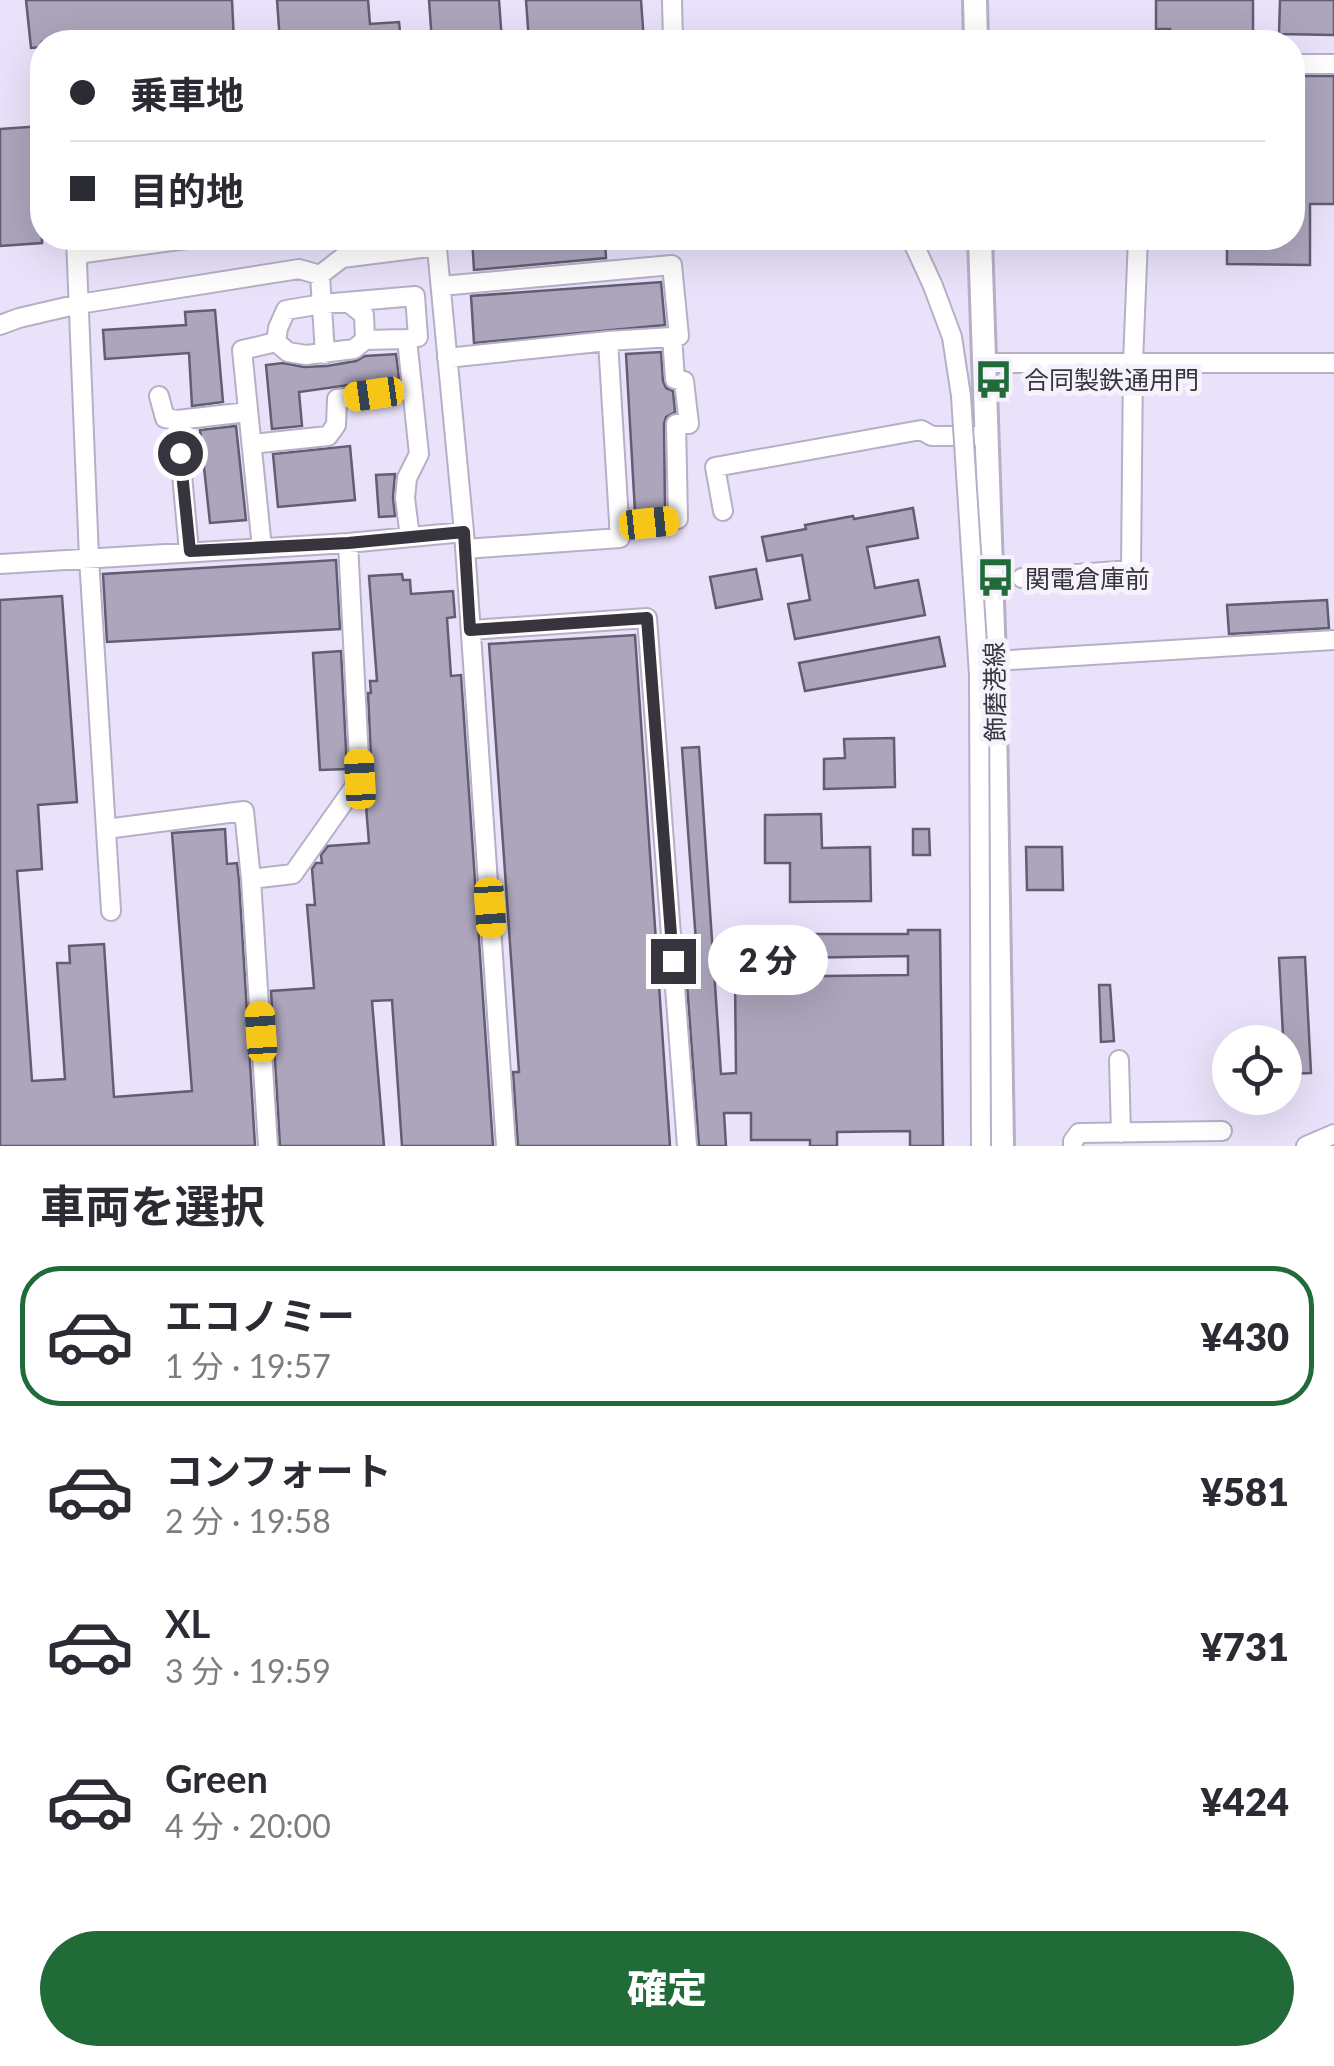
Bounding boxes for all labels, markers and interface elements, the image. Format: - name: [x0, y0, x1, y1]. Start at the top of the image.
- text: 乗車地: [130, 71, 244, 117]
- text: 目的地: [130, 167, 244, 213]
- bus stop icon: 合同製鉄通用門: [973, 358, 1015, 400]
- place label: 合同製鉄通用門: [1024, 364, 1199, 394]
- car: [342, 375, 406, 413]
- route start: [158, 431, 203, 476]
- car: [618, 505, 680, 541]
- bus stop icon: 関電倉庫前: [974, 557, 1016, 599]
- place label: 関電倉庫前: [1025, 563, 1150, 593]
- street label: 飾磨港線: [978, 642, 1010, 742]
- car: [343, 748, 377, 810]
- car: [473, 877, 507, 939]
- callout: 2 分: [708, 926, 828, 996]
- route end: [651, 939, 696, 984]
- text: 2 分: [739, 940, 797, 979]
- car: [244, 1001, 278, 1063]
- map controls: [1212, 1025, 1302, 1115]
- button: locate: [1212, 1025, 1302, 1115]
- text: 車両を選択: [40, 1179, 265, 1233]
- icon: car: [45, 1291, 135, 1381]
- text: エコノミー: [165, 1292, 355, 1338]
- text: ¥430: [1201, 1313, 1289, 1359]
- text: 1 分 · 19:57: [165, 1346, 331, 1385]
- icon: car: [45, 1446, 135, 1536]
- text: コンフォート: [165, 1447, 392, 1493]
- text: ¥581: [1201, 1468, 1289, 1514]
- text: 2 分 · 19:58: [165, 1501, 331, 1540]
- text: XL: [165, 1600, 210, 1646]
- icon: car: [45, 1601, 135, 1691]
- text: ¥731: [1201, 1623, 1289, 1669]
- text: 3 分 · 19:59: [165, 1651, 331, 1690]
- text: Green: [165, 1755, 268, 1801]
- icon: car: [45, 1756, 135, 1846]
- text: ¥424: [1201, 1778, 1289, 1824]
- text: 4 分 · 20:00: [165, 1806, 331, 1845]
- button: 確定: [40, 1931, 1294, 2046]

